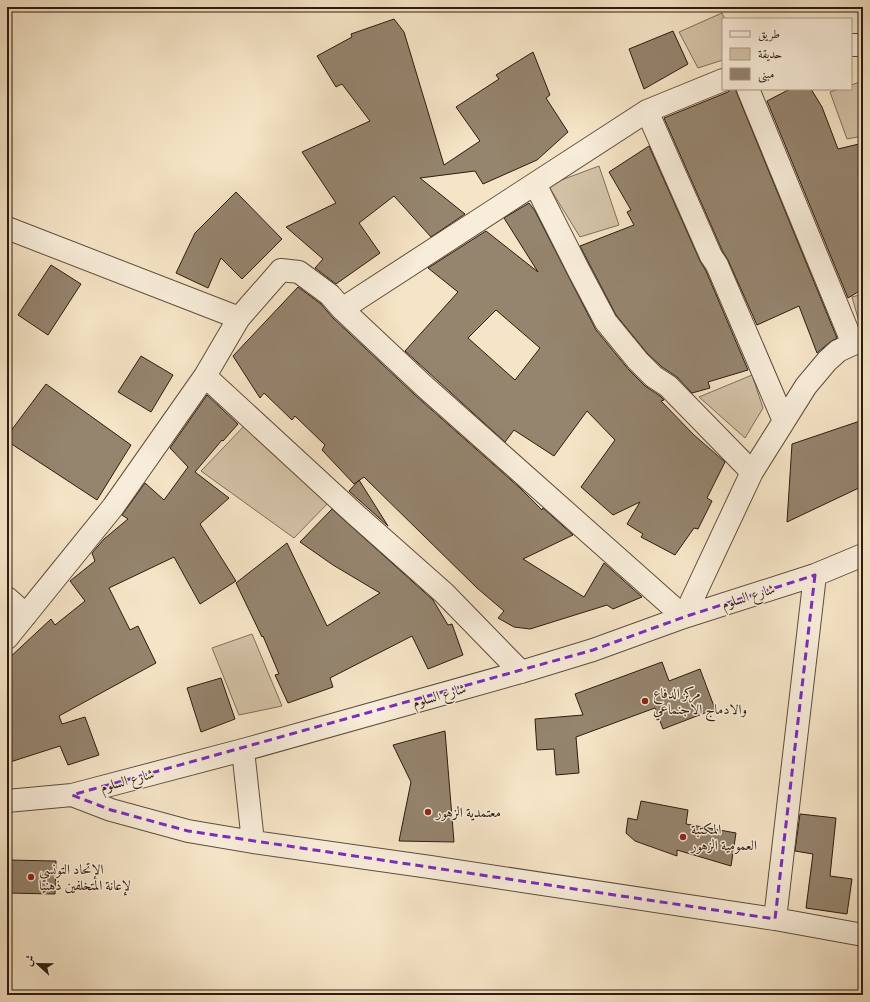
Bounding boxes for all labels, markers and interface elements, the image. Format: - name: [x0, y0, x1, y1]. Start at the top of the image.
- legend: [722, 18, 852, 90]
- text: طريق: [758, 26, 780, 44]
- text: حديقة: [758, 46, 782, 64]
- text: مبنى: [758, 66, 774, 84]
- street label: شارع السلوم: [719, 580, 778, 616]
- street label: شارع السلوم: [410, 680, 469, 715]
- place label: مركز الدفاع والادماج الاجنماعي: [653, 685, 747, 722]
- marker: مركز الدفاع والادماج الاجنماعي: [640, 696, 650, 706]
- street label: شارع السلوم: [98, 765, 157, 800]
- place label: معتمدية الزهور: [434, 804, 501, 824]
- marker: معتمدية الزهور: [423, 807, 433, 817]
- place label: المكتبة العمومية الزهور: [689, 821, 757, 857]
- marker: المكتبة العمومية الزهور: [678, 832, 688, 842]
- place label: الإتحاد التونسي لإعانة المتخلفين ذهنيا: [39, 861, 131, 897]
- marker: الإتحاد التونسي لإعانة المتخلفين ذهنيا: [26, 872, 36, 882]
- north arrow: [18, 944, 58, 984]
- text: ش: [20, 952, 39, 969]

